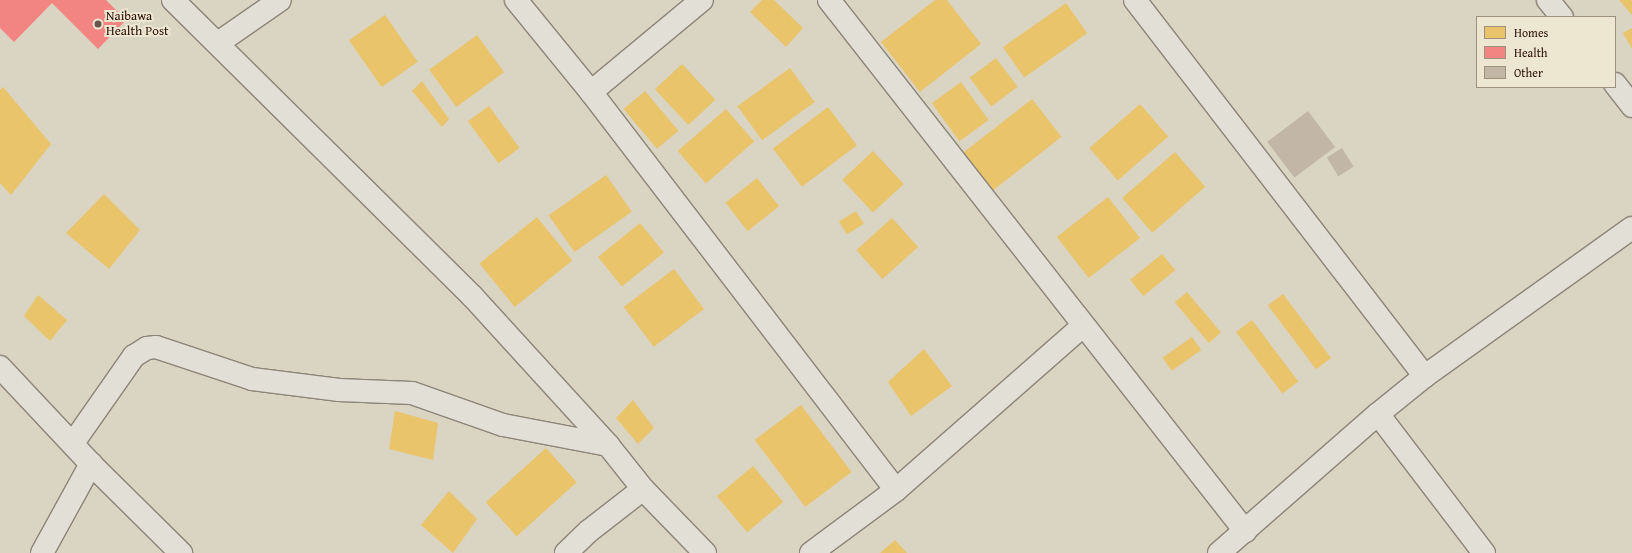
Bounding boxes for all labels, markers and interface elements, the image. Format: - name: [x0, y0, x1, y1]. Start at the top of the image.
- place label: Naibawa Health Post: [106, 9, 169, 40]
- legend: [1476, 16, 1616, 88]
- marker: Naibawa Health Post: [93, 19, 103, 29]
- text: Homes: [1514, 24, 1548, 41]
- text: Health: [1514, 44, 1548, 61]
- text: Other: [1514, 64, 1543, 81]

